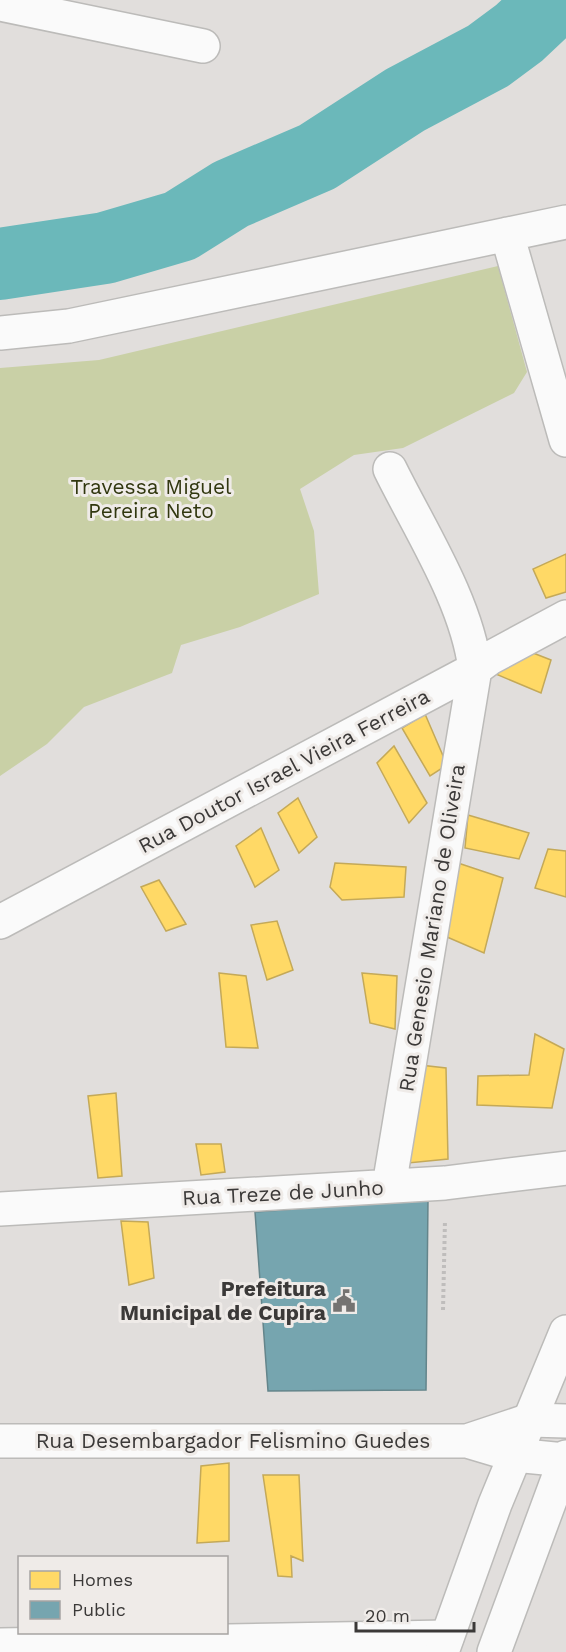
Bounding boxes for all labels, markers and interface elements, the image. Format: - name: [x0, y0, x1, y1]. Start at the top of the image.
- park label: Travessa Miguel Pereira Neto: [71, 474, 232, 523]
- street label: Rua Doutor Israel Vieira Ferreira: [134, 683, 434, 858]
- street label: Rua Genesio Mariano de Oliveira: [393, 762, 470, 1094]
- street label: Rua Treze de Junho: [182, 1175, 384, 1210]
- place label: Prefeitura Municipal de Cupira: [120, 1276, 327, 1325]
- public building icon: Prefeitura Municipal de Cupira: [331, 1288, 357, 1314]
- street label: Rua Desembargador Felismino Guedes: [36, 1428, 430, 1453]
- legend: [18, 1556, 228, 1634]
- text: Homes: [72, 1569, 133, 1590]
- scale bar: [356, 1595, 474, 1633]
- text: Public: [72, 1599, 126, 1620]
- text: 20 m: [365, 1605, 410, 1626]

